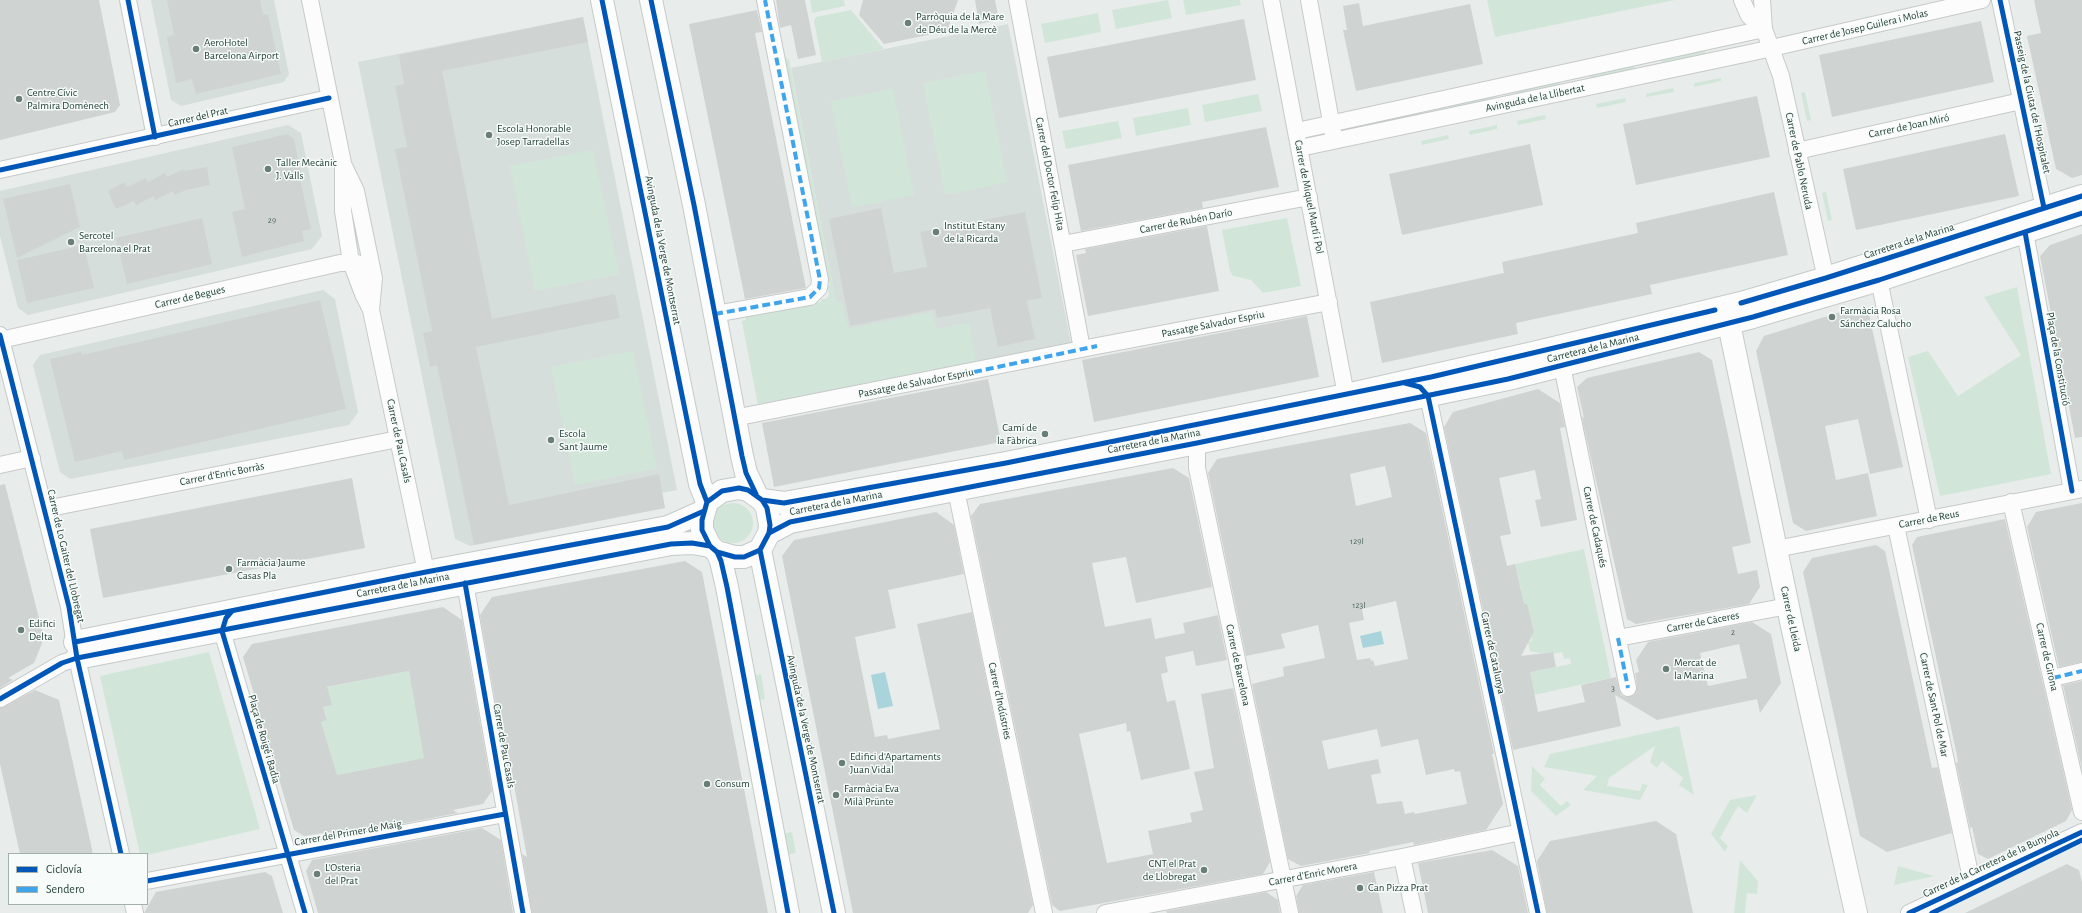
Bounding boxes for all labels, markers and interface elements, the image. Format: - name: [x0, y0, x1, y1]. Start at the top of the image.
- street label: Carrer de Josep Guilera i Molas: [1801, 6, 1929, 48]
- place label: Parròquia de la Mare de Déu de la Mercè: [916, 10, 1004, 36]
- marker: Parròquia de la Mare de Déu de la Mercè: [903, 18, 913, 28]
- street label: Passeig de la Ciutat de l'Hospitalet: [2010, 29, 2054, 175]
- place label: AeroHotel Barcelona Airport: [204, 36, 279, 62]
- marker: AeroHotel Barcelona Airport: [191, 44, 201, 54]
- street label: Avinguda de la Llibertat: [1484, 81, 1586, 115]
- place label: Centre Cívic Palmira Domènech: [27, 86, 109, 112]
- marker: Centre Cívic Palmira Domènech: [14, 94, 24, 104]
- street label: Carrer del Prat: [167, 104, 229, 130]
- street label: Carrer de Pablo Neruda: [1782, 111, 1816, 211]
- street label: Carrer de Joan Miró: [1867, 111, 1951, 141]
- street label: Carrer del Doctor Felip Hita: [1033, 116, 1067, 232]
- place label: Escola Honorable Josep Tarradellas: [497, 122, 571, 148]
- marker: Escola Honorable Josep Tarradellas: [484, 130, 494, 140]
- street label: Carrer de Miquel Martí i Pol: [1291, 139, 1327, 255]
- place label: Taller Mecànic J. Valls: [276, 156, 337, 182]
- marker: Taller Mecànic J. Valls: [263, 164, 273, 174]
- street label: Avinguda de la Verge de Montserrat: [642, 174, 684, 326]
- street label: Carrer de Rubén Darío: [1138, 206, 1234, 236]
- house number: 29: [268, 215, 276, 225]
- place label: Institut Estany de la Ricarda: [944, 219, 1005, 245]
- street label: Carretera de la Marina: [1862, 220, 1956, 262]
- marker: Institut Estany de la Ricarda: [931, 227, 941, 237]
- place label: Sercotel Barcelona el Prat: [79, 229, 151, 255]
- marker: Sercotel Barcelona el Prat: [66, 237, 76, 247]
- street label: Carrer de Begues: [154, 283, 226, 311]
- place label: Farmàcia Rosa Sánchez Calucho: [1840, 304, 1911, 330]
- street label: Passatge Salvador Espriu: [1160, 308, 1266, 340]
- street label: Plaça de la Constitució: [2043, 311, 2073, 407]
- marker: Farmàcia Rosa Sánchez Calucho: [1827, 312, 1837, 322]
- street label: Carretera de la Marina: [1546, 330, 1640, 366]
- street label: Passatge de Salvador Espriu: [857, 365, 975, 401]
- street label: Carrer de Pau Casals: [384, 398, 414, 484]
- place label: Camí de la Fàbrica: [997, 421, 1037, 447]
- street label: Carretera de la Marina: [1106, 426, 1202, 456]
- place label: Escola Sant Jaume: [559, 427, 608, 453]
- marker: Camí de la Fàbrica: [1040, 429, 1050, 439]
- marker: Escola Sant Jaume: [546, 435, 556, 445]
- street label: Carrer d'Enric Borràs: [179, 459, 265, 489]
- street label: Carrer de Cadaqués: [1580, 485, 1610, 569]
- street label: Carrer de Lo Gaiter del Llobregat: [44, 488, 88, 624]
- street label: Carretera de la Marina: [788, 488, 884, 518]
- street label: Carrer de Reus: [1898, 507, 1960, 531]
- house number: 129I: [1350, 536, 1364, 546]
- place label: Farmàcia Jaume Casas Pla: [237, 556, 305, 582]
- marker: Farmàcia Jaume Casas Pla: [224, 564, 234, 574]
- street label: Carretera de la Marina: [355, 570, 451, 600]
- street label: Carrer de Lleida: [1778, 585, 1804, 653]
- house number: 123I: [1352, 600, 1366, 610]
- street label: Carrer de Càceres: [1666, 609, 1740, 635]
- street label: Carrer de Catalunya: [1478, 611, 1508, 695]
- place label: Edifici Delta: [29, 617, 55, 643]
- street label: Carrer de Girona: [2033, 622, 2061, 692]
- street label: Carrer de Barcelona: [1223, 623, 1253, 707]
- marker: Edifici Delta: [16, 625, 26, 635]
- house number: 2: [1731, 627, 1735, 637]
- street label: Carrer de Sant Pol de Mar: [1916, 651, 1952, 759]
- street label: Avinguda de la Verge de Montserrat: [784, 653, 828, 805]
- place label: Mercat de la Marina: [1674, 656, 1716, 682]
- street label: Carrer d'Indústries: [985, 661, 1015, 741]
- marker: Mercat de la Marina: [1661, 664, 1671, 674]
- house number: 3: [1611, 683, 1615, 693]
- street label: Plaça de Roigé i Badia: [245, 693, 283, 785]
- street label: Carrer de Pau Casals: [490, 703, 518, 789]
- place label: Edifici d'Apartaments Juan Vidal: [850, 750, 941, 776]
- marker: Edifici d'Apartaments Juan Vidal: [837, 758, 847, 768]
- place label: Consum: [715, 777, 750, 791]
- marker: Consum: [702, 779, 712, 789]
- place label: Farmàcia Eva Milà Prünte: [844, 782, 899, 808]
- marker: Farmàcia Eva Milà Prünte: [831, 790, 841, 800]
- street label: Carrer del Primer de Maig: [293, 817, 403, 849]
- street label: Carrer de la Carretera de la Bunyola: [1921, 826, 2061, 900]
- legend: [8, 853, 148, 905]
- place label: CNT el Prat de Llobregat: [1143, 857, 1196, 883]
- street label: Carrer d'Enric Morera: [1268, 859, 1358, 889]
- place label: L'Osteria del Prat: [325, 861, 361, 887]
- text: Ciclovía: [46, 863, 82, 875]
- marker: CNT el Prat de Llobregat: [1199, 865, 1209, 875]
- marker: L'Osteria del Prat: [312, 869, 322, 879]
- place label: Can Pizza Prat: [1368, 881, 1428, 895]
- text: Sendero: [46, 883, 85, 895]
- marker: Can Pizza Prat: [1355, 883, 1365, 893]

